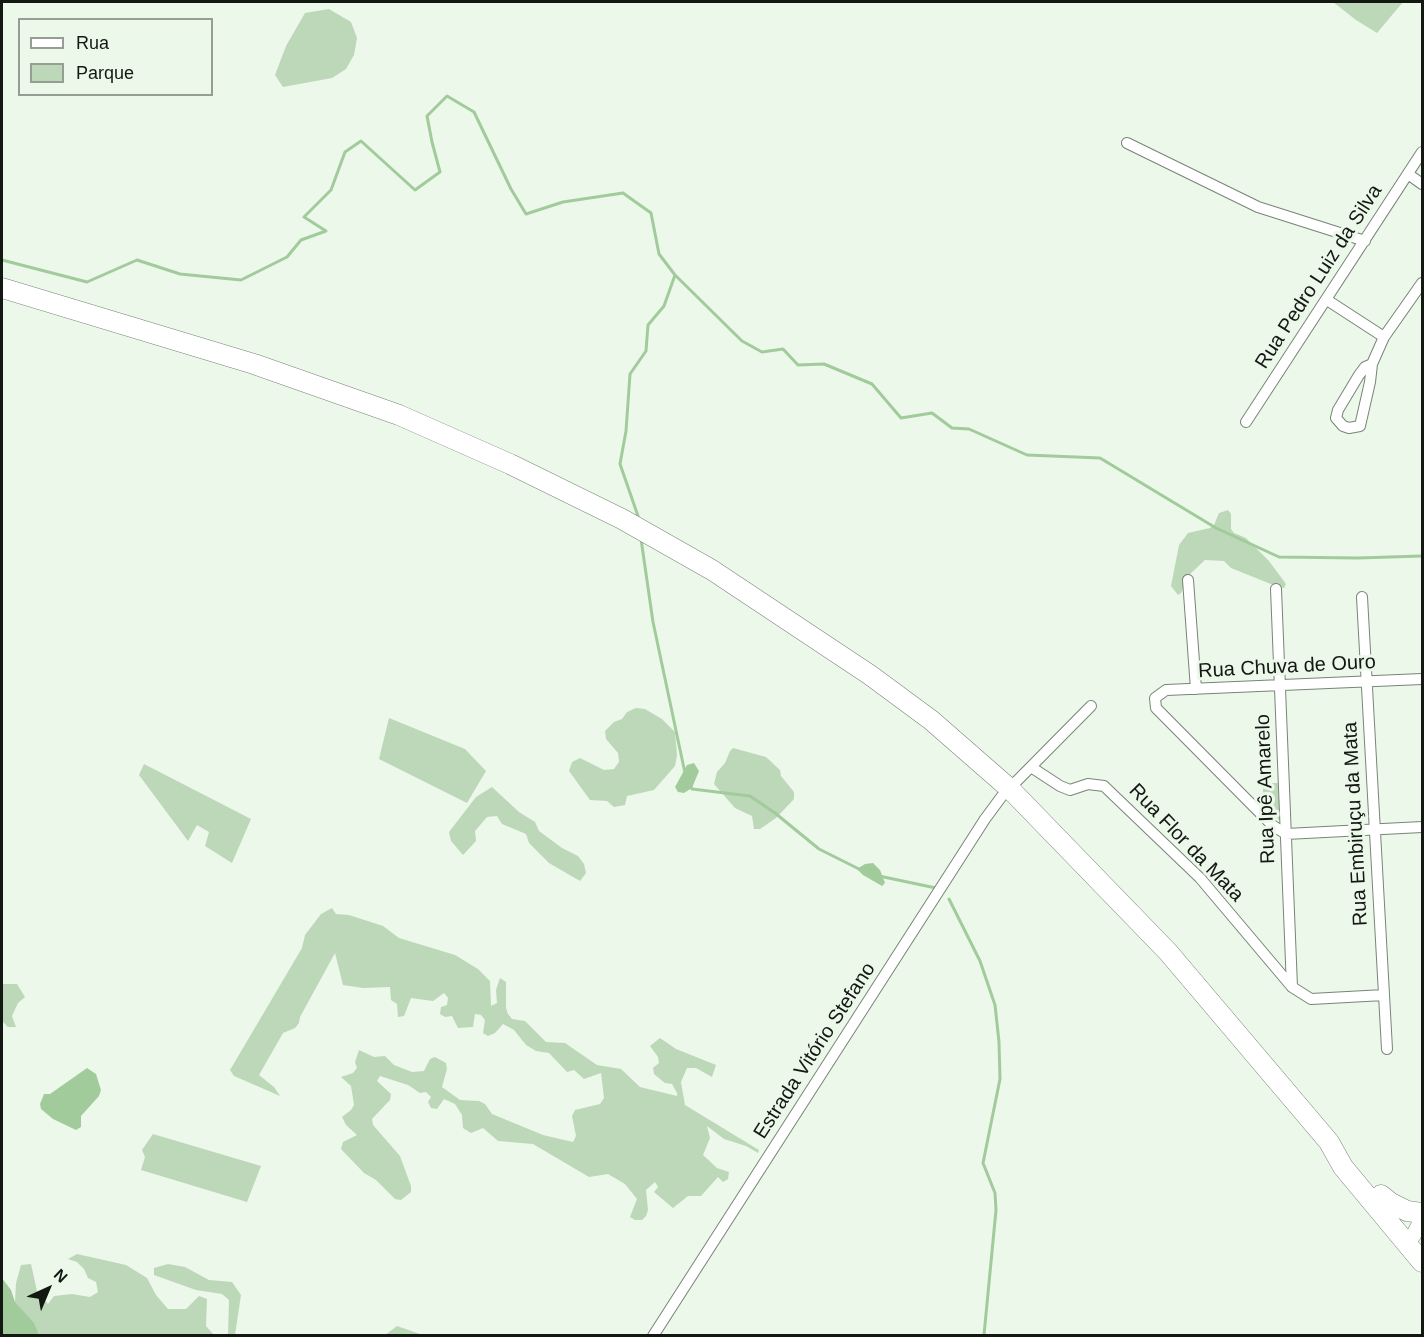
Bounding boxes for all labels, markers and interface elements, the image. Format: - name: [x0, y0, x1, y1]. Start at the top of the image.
- legend: [18, 18, 213, 96]
- text: Rua: [76, 33, 109, 53]
- text: Parque: [76, 63, 134, 83]
- street label: Rua Pedro Luiz da Silva: [1251, 180, 1387, 374]
- street label: Rua Chuva de Ouro: [1198, 650, 1376, 684]
- street label: Rua Ipê Amarelo: [1251, 714, 1281, 864]
- street label: Rua Embiruçu da Mata: [1339, 721, 1373, 927]
- street label: Rua Flor da Mata: [1124, 779, 1248, 907]
- street label: Estrada Vitório Stefano: [749, 958, 881, 1144]
- north arrow: [18, 1259, 78, 1319]
- text: N: [51, 1266, 71, 1286]

